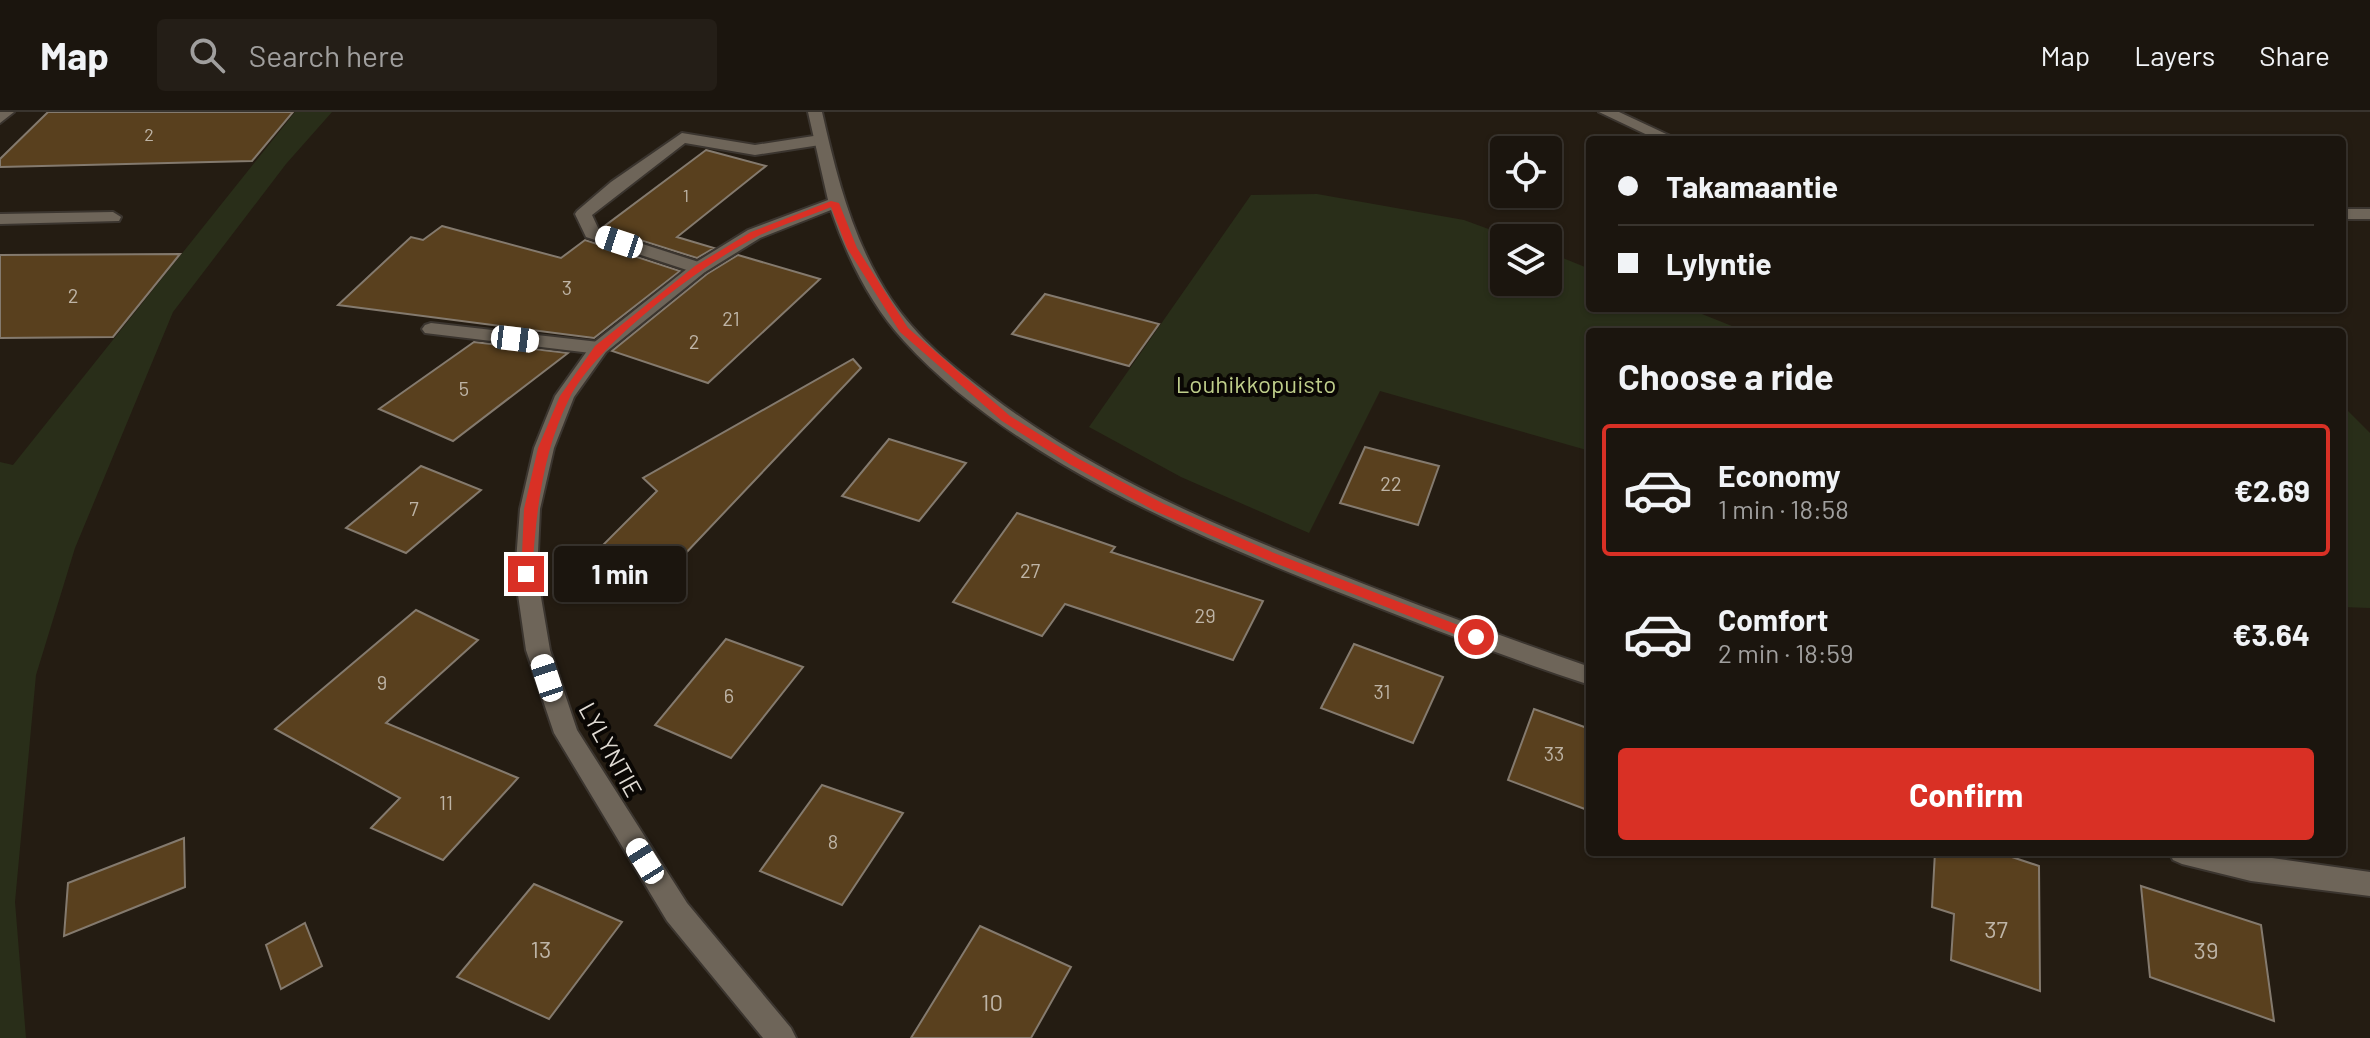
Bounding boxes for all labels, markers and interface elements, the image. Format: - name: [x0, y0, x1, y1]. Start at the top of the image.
- search box: [157, 19, 717, 91]
- text: Map: [40, 32, 109, 78]
- icon: search: [185, 33, 229, 77]
- text: Search here: [249, 37, 405, 73]
- text: Map: [2040, 38, 2090, 72]
- text: Layers: [2134, 38, 2215, 72]
- text: Share: [2259, 38, 2330, 72]
- house number: 2: [144, 123, 154, 145]
- map controls: [1490, 136, 1562, 296]
- button: locate: [1490, 136, 1562, 208]
- text: Takamaantie: [1666, 168, 1838, 204]
- house number: 1: [683, 184, 689, 206]
- car: [592, 223, 646, 261]
- button: layers: [1490, 224, 1562, 296]
- text: Lylyntie: [1666, 245, 1772, 281]
- house number: 3: [562, 275, 572, 299]
- house number: 2: [68, 283, 78, 307]
- house number: 21: [722, 306, 740, 330]
- car: [490, 324, 540, 354]
- house number: 2: [689, 329, 699, 353]
- text: Choose a ride: [1618, 354, 1834, 397]
- park label: Louhikkopuisto: [1176, 369, 1336, 398]
- house number: 5: [459, 376, 469, 400]
- icon: car: [1622, 454, 1694, 526]
- text: Economy: [1718, 457, 1841, 493]
- house number: 22: [1380, 471, 1402, 495]
- text: €2.69: [2234, 472, 2310, 508]
- text: 1 min · 18:58: [1718, 493, 1849, 524]
- house number: 7: [409, 496, 419, 520]
- callout: 1 min: [554, 546, 686, 602]
- route end: [508, 556, 544, 592]
- text: 1 min: [592, 558, 648, 589]
- house number: 27: [1020, 558, 1041, 582]
- icon: car: [1622, 598, 1694, 670]
- text: Comfort: [1718, 601, 1828, 637]
- house number: 29: [1194, 603, 1216, 627]
- text: €3.64: [2232, 616, 2310, 652]
- route start: [1458, 619, 1494, 655]
- text: 2 min · 18:59: [1718, 637, 1854, 668]
- car: [528, 651, 566, 705]
- house number: 9: [377, 670, 387, 694]
- house number: 31: [1373, 679, 1391, 703]
- house number: 6: [724, 683, 734, 707]
- street label: LYLYNTIE: [573, 697, 649, 802]
- house number: 33: [1544, 741, 1564, 765]
- button: Confirm: [1618, 748, 2314, 840]
- house number: 11: [439, 790, 453, 814]
- house number: 8: [828, 829, 838, 853]
- car: [622, 834, 668, 888]
- house number: 37: [1984, 914, 2008, 943]
- house number: 13: [531, 934, 551, 963]
- house number: 39: [2194, 935, 2218, 964]
- house number: 10: [981, 987, 1003, 1016]

